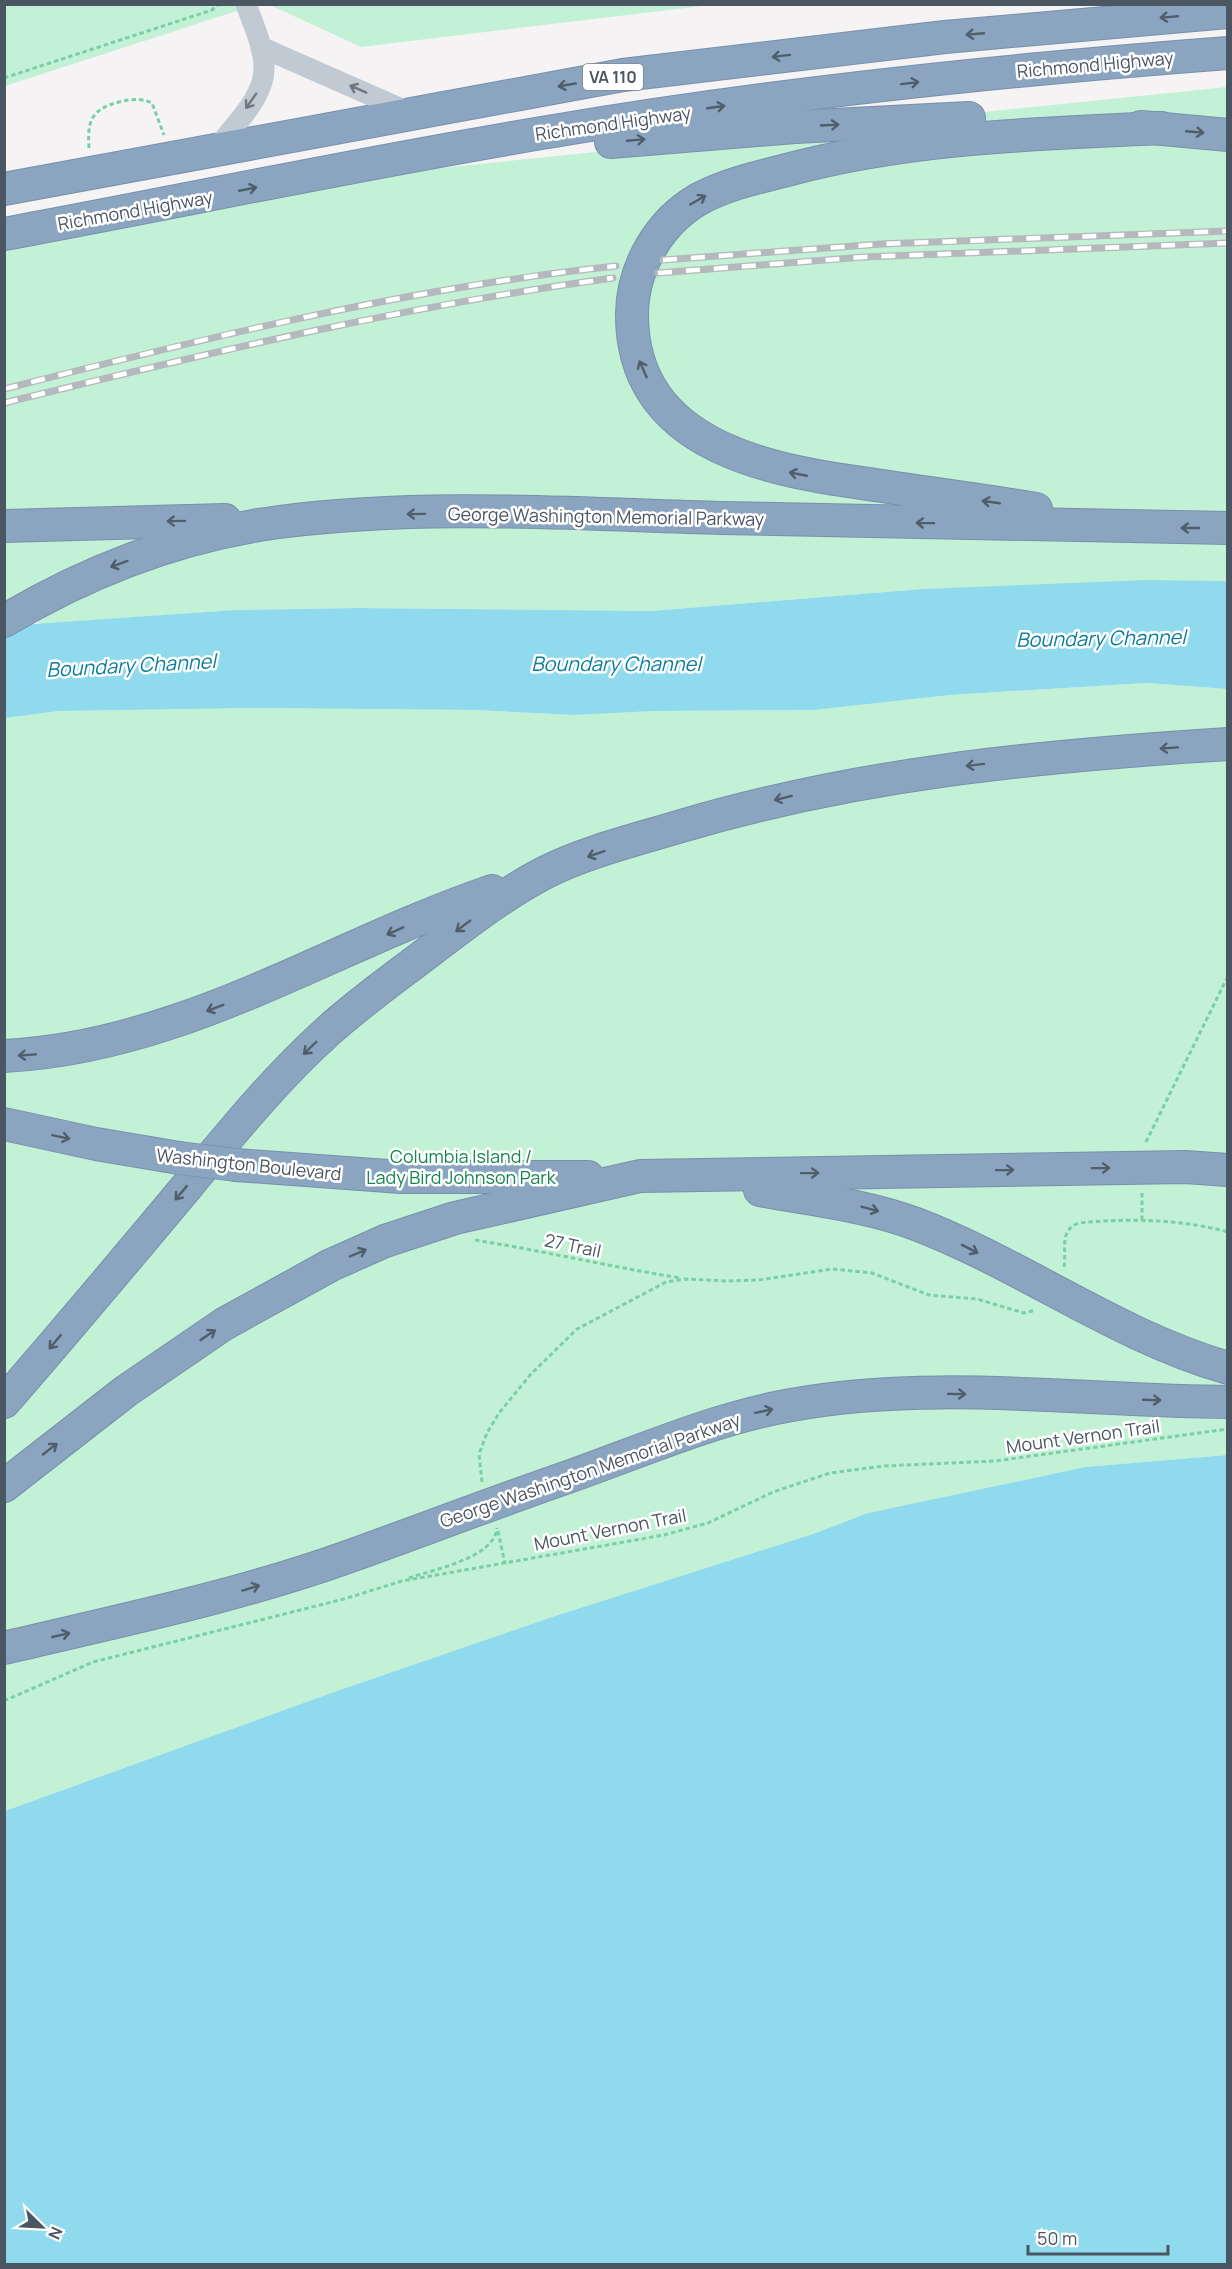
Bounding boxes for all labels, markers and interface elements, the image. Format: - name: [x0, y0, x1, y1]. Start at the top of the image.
- one-way arrow: [1160, 12, 1180, 23]
- one-way arrow: [966, 29, 985, 40]
- street label: Richmond Highway: [1016, 45, 1175, 83]
- one-way arrow: [772, 51, 792, 62]
- road number: VA 110: [583, 64, 643, 90]
- one-way arrow: [899, 77, 919, 88]
- one-way arrow: [558, 80, 578, 91]
- one-way arrow: [349, 83, 368, 94]
- one-way arrow: [245, 93, 257, 109]
- street label: Richmond Highway: [534, 100, 693, 146]
- one-way arrow: [706, 102, 726, 113]
- one-way arrow: [820, 119, 840, 130]
- one-way arrow: [1184, 127, 1204, 138]
- one-way arrow: [625, 134, 645, 145]
- one-way arrow: [238, 183, 257, 194]
- street label: Richmond Highway: [56, 184, 215, 235]
- one-way arrow: [690, 194, 707, 206]
- one-way arrow: [637, 361, 648, 379]
- one-way arrow: [788, 468, 808, 479]
- one-way arrow: [981, 496, 1001, 507]
- street label: George Washington Memorial Parkway: [448, 501, 765, 531]
- one-way arrow: [406, 508, 426, 519]
- one-way arrow: [167, 515, 187, 526]
- one-way arrow: [916, 517, 936, 528]
- one-way arrow: [1180, 522, 1200, 534]
- one-way arrow: [110, 559, 129, 570]
- water label: Boundary Channel: [1016, 623, 1188, 653]
- water label: Boundary Channel: [46, 647, 219, 683]
- water label: Boundary Channel: [531, 650, 703, 677]
- one-way arrow: [1160, 742, 1180, 753]
- one-way arrow: [965, 760, 985, 771]
- one-way arrow: [774, 793, 793, 805]
- one-way arrow: [587, 849, 606, 860]
- one-way arrow: [455, 920, 471, 932]
- one-way arrow: [386, 926, 404, 937]
- one-way arrow: [207, 1003, 225, 1014]
- one-way arrow: [303, 1040, 318, 1055]
- one-way arrow: [18, 1049, 38, 1060]
- one-way arrow: [51, 1132, 71, 1143]
- street label: Washington Boulevard: [155, 1142, 343, 1186]
- park label: Columbia Island / Lady Bird Johnson Park: [366, 1144, 557, 1189]
- one-way arrow: [1090, 1162, 1110, 1174]
- one-way arrow: [995, 1164, 1015, 1176]
- one-way arrow: [800, 1167, 820, 1179]
- one-way arrow: [174, 1185, 188, 1200]
- one-way arrow: [860, 1204, 879, 1215]
- street label: 27 Trail: [542, 1227, 604, 1263]
- one-way arrow: [960, 1244, 978, 1256]
- one-way arrow: [348, 1246, 366, 1258]
- one-way arrow: [199, 1328, 216, 1341]
- one-way arrow: [48, 1334, 62, 1349]
- one-way arrow: [947, 1388, 967, 1400]
- one-way arrow: [1142, 1394, 1162, 1406]
- one-way arrow: [753, 1405, 773, 1416]
- street label: George Washington Memorial Parkway: [437, 1407, 744, 1533]
- street label: Mount Vernon Trail: [1005, 1413, 1161, 1459]
- one-way arrow: [42, 1443, 58, 1456]
- street label: Mount Vernon Trail: [532, 1502, 688, 1556]
- one-way arrow: [241, 1582, 260, 1593]
- one-way arrow: [52, 1628, 71, 1640]
- north arrow: [12, 2197, 72, 2257]
- scale bar: [1028, 2218, 1168, 2256]
- text: N: [43, 2223, 68, 2243]
- text: 50 m: [1037, 2226, 1077, 2250]

